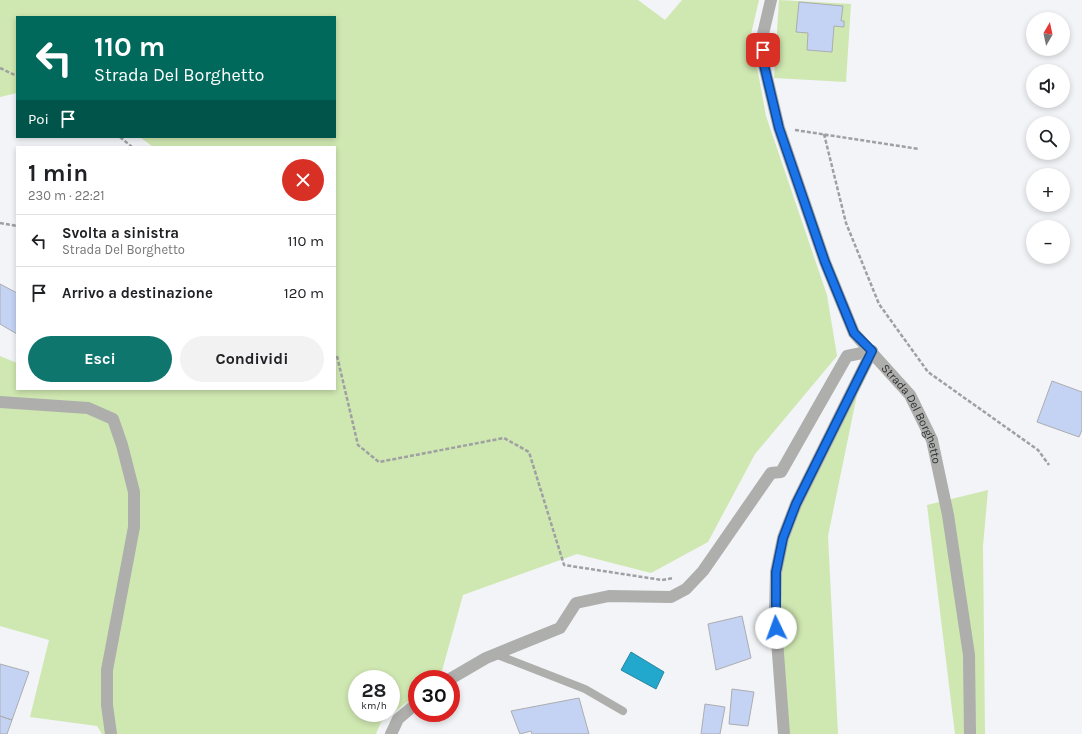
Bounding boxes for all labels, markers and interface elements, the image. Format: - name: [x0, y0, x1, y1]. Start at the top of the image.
- north arrow: [1026, 12, 1070, 56]
- map controls: [1026, 12, 1070, 264]
- text: 110 m: [94, 30, 165, 63]
- icon: left: [28, 32, 80, 84]
- pin: [746, 33, 780, 67]
- icon: arrive: [752, 39, 774, 61]
- text: Strada Del Borghetto: [94, 64, 264, 86]
- button: sound: [1026, 64, 1070, 108]
- icon: arrive: [57, 108, 79, 130]
- text: Poi: [28, 110, 49, 128]
- button: search: [1026, 116, 1070, 160]
- text: 1 min: [28, 159, 88, 187]
- button: close: [282, 159, 324, 201]
- button: +: [1026, 168, 1070, 212]
- text: 230 m · 22:21: [28, 188, 105, 203]
- button: −: [1026, 220, 1070, 264]
- text: Svolta a sinistra: [62, 224, 179, 242]
- icon: left: [28, 230, 50, 252]
- text: 110 m: [288, 232, 324, 250]
- text: Strada Del Borghetto: [62, 242, 185, 257]
- icon: arrive: [28, 282, 50, 304]
- text: Arrivo a destinazione: [62, 284, 213, 302]
- text: 120 m: [284, 284, 324, 302]
- button: Esci: [28, 336, 172, 382]
- button: Condividi: [180, 336, 324, 382]
- street label: Strada Del Borghetto: [878, 361, 944, 465]
- position arrow: [755, 607, 797, 649]
- speed limit sign: 30: [408, 670, 460, 722]
- text: 28: [361, 679, 387, 702]
- text: km/h: [361, 700, 387, 712]

